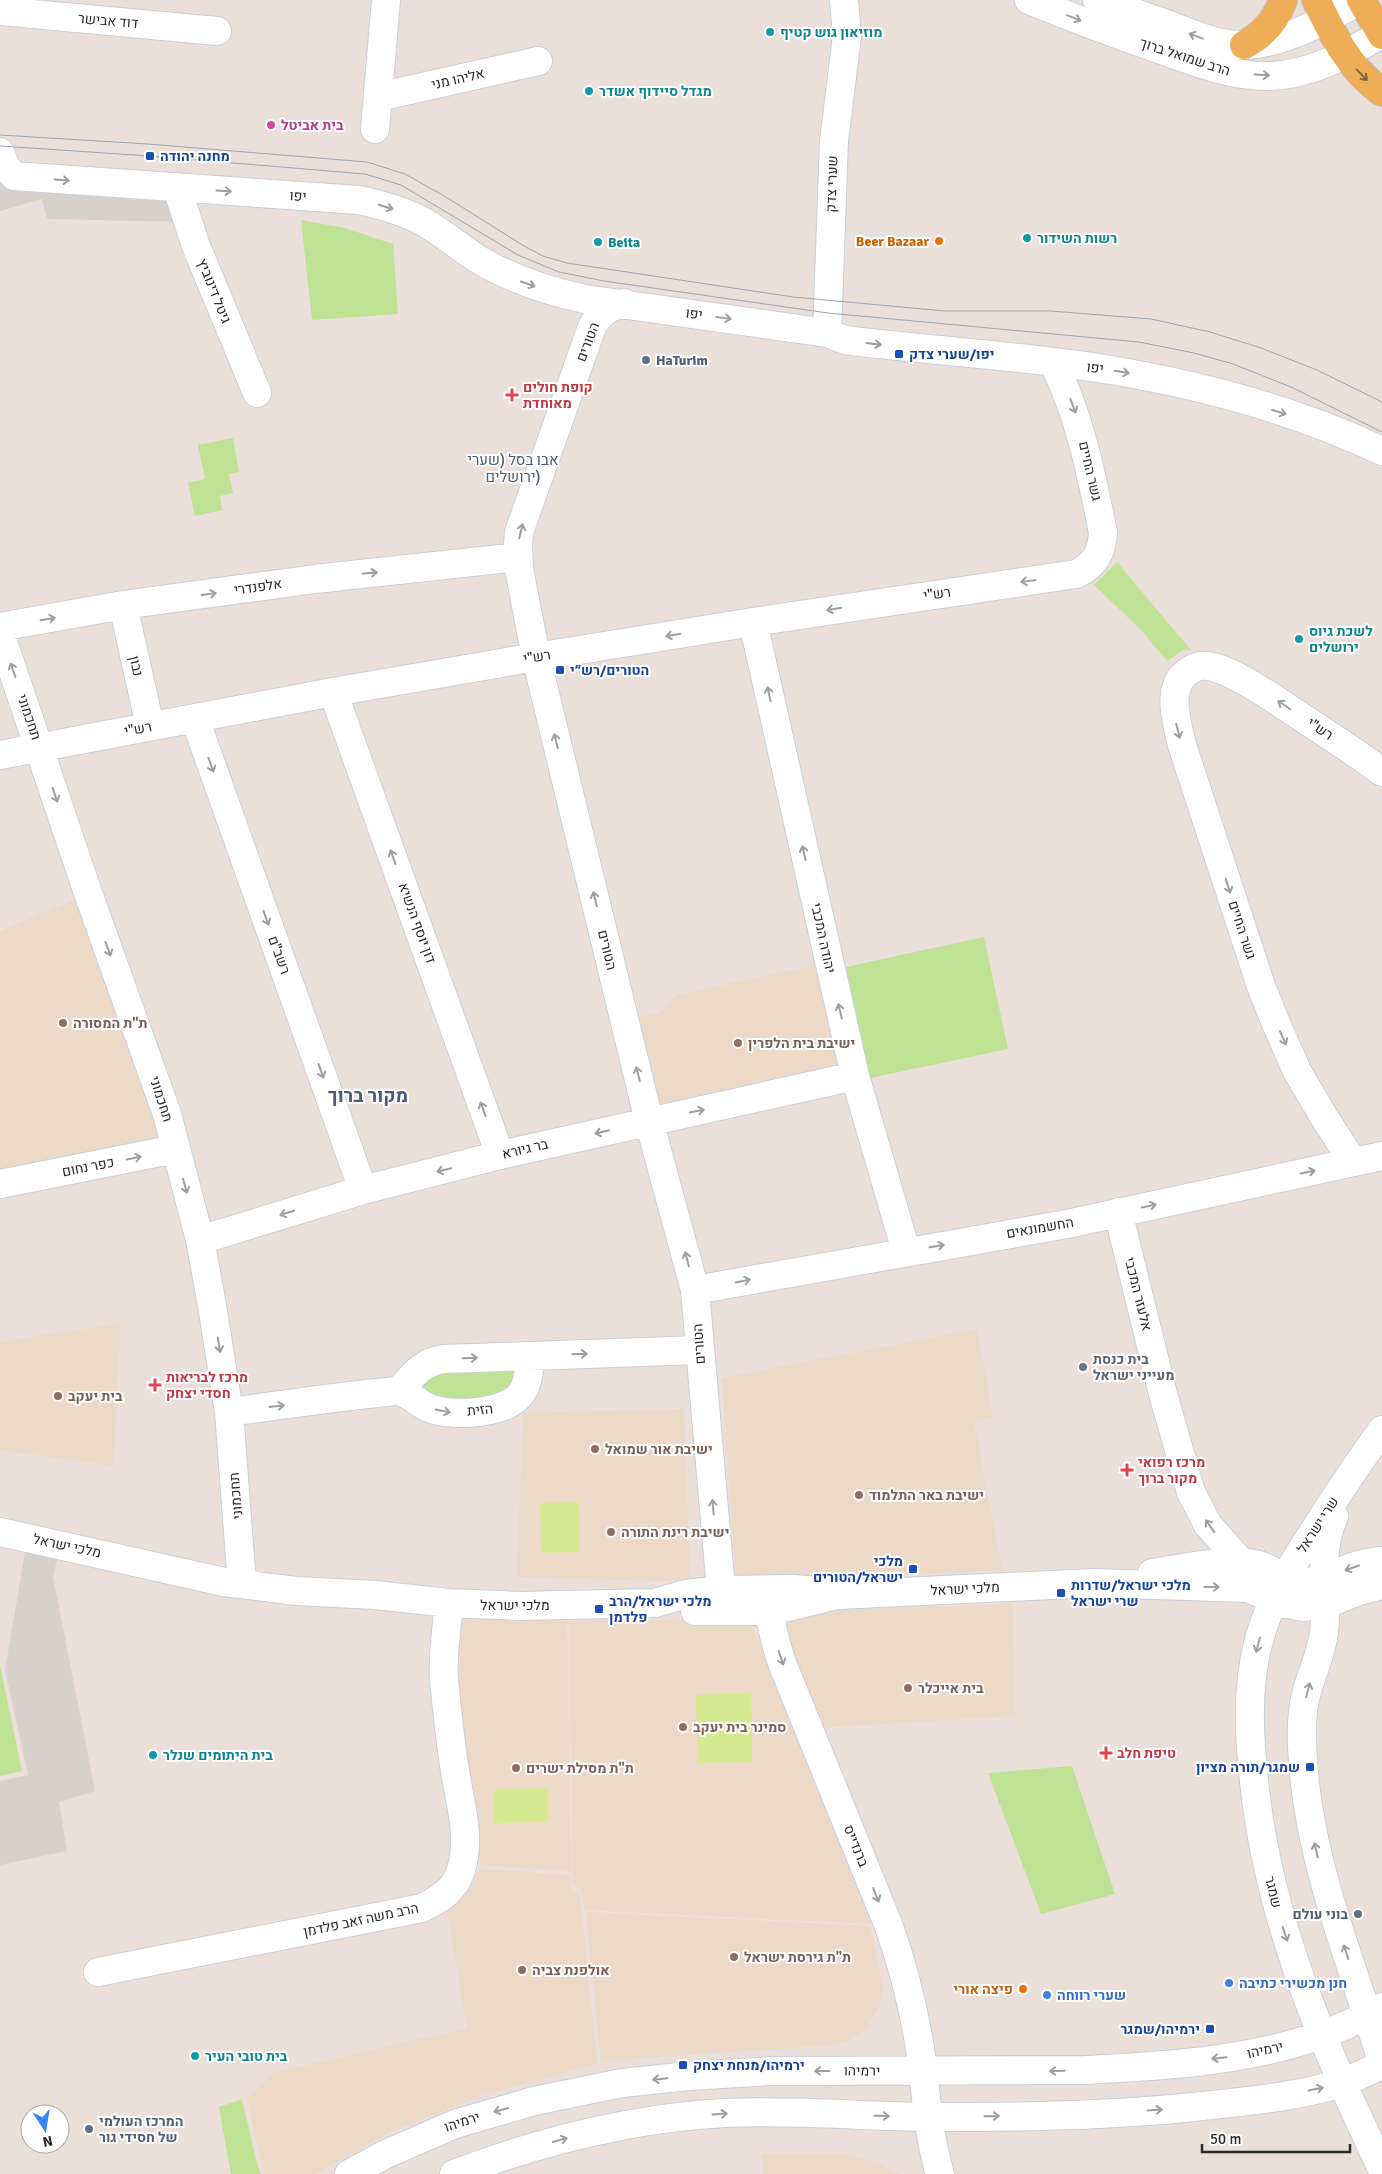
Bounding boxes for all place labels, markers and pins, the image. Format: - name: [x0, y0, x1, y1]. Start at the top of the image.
- place label: מוזיאון גוש קטיף: [780, 24, 882, 41]
- marker: מוזיאון גוש קטיף: [764, 26, 776, 38]
- place label: מגדל סיידוף אשדר: [599, 83, 712, 100]
- marker: מגדל סיידוף אשדר: [583, 85, 595, 97]
- place label: בית אביטל: [281, 117, 344, 134]
- marker: בית אביטל: [265, 119, 277, 131]
- place label: מחנה יהודה: [160, 148, 230, 165]
- marker: מחנה יהודה: [144, 150, 156, 162]
- place label: רשות השידור: [1037, 230, 1117, 247]
- marker: רשות השידור: [1021, 232, 1033, 244]
- place label: Beer Bazaar: [856, 233, 929, 250]
- place label: Beita: [608, 234, 640, 251]
- marker: Beer Bazaar: [933, 235, 945, 247]
- marker: Beita: [592, 236, 604, 248]
- place label: יפו/שערי צדק: [909, 346, 994, 363]
- marker: יפו/שערי צדק: [893, 348, 905, 360]
- place label: HaTurim: [656, 352, 708, 369]
- marker: HaTurim: [640, 354, 652, 366]
- place label: קופת חולים מאוחדת: [523, 379, 593, 412]
- marker: קופת חולים מאוחדת: [505, 388, 519, 402]
- place label: לשכת גיוס ירושלים: [1309, 623, 1373, 656]
- marker: לשכת גיוס ירושלים: [1293, 633, 1305, 645]
- place label: הטורים/רש״י: [570, 662, 649, 679]
- marker: הטורים/רש״י: [554, 664, 566, 676]
- place label: ת"ת המסורה: [73, 1015, 148, 1032]
- marker: ת"ת המסורה: [57, 1017, 69, 1029]
- place label: ישיבת בית הלפרין: [748, 1035, 855, 1052]
- marker: ישיבת בית הלפרין: [732, 1037, 744, 1049]
- place label: בית כנסת מעייני ישראל: [1093, 1351, 1175, 1384]
- marker: בית כנסת מעייני ישראל: [1077, 1361, 1089, 1373]
- place label: מרכז לבריאות חסדי יצחק: [166, 1369, 248, 1402]
- marker: מרכז לבריאות חסדי יצחק: [148, 1378, 162, 1392]
- place label: בית יעקב: [68, 1388, 123, 1405]
- marker: בית יעקב: [52, 1390, 64, 1402]
- place label: ישיבת אור שמואל: [605, 1441, 713, 1458]
- marker: ישיבת אור שמואל: [589, 1443, 601, 1455]
- place label: מרכז רפואי מקור ברוך: [1138, 1454, 1205, 1487]
- marker: מרכז רפואי מקור ברוך: [1120, 1463, 1134, 1477]
- place label: ישיבת באר התלמוד: [869, 1487, 984, 1504]
- marker: ישיבת באר התלמוד: [853, 1489, 865, 1501]
- place label: ישיבת רינת התורה: [621, 1524, 729, 1541]
- marker: ישיבת רינת התורה: [605, 1526, 617, 1538]
- place label: מלכי ישראל/הטורים: [813, 1553, 903, 1586]
- marker: מלכי ישראל/הטורים: [907, 1563, 919, 1575]
- place label: מלכי ישראל/שדרות שרי ישראל: [1071, 1577, 1191, 1610]
- marker: מלכי ישראל/שדרות שרי ישראל: [1055, 1587, 1067, 1599]
- place label: מלכי ישראל/הרב פלדמן: [609, 1593, 712, 1626]
- marker: מלכי ישראל/הרב פלדמן: [593, 1603, 605, 1615]
- place label: בית אייכלר: [918, 1680, 984, 1697]
- marker: בית אייכלר: [902, 1682, 914, 1694]
- place label: סמינר בית יעקב: [693, 1719, 786, 1736]
- marker: סמינר בית יעקב: [677, 1721, 689, 1733]
- place label: טיפת חלב: [1117, 1745, 1176, 1762]
- marker: טיפת חלב: [1099, 1746, 1113, 1760]
- place label: בית היתומים שנלר: [163, 1747, 273, 1764]
- marker: בית היתומים שנלר: [147, 1749, 159, 1761]
- place label: שמגר/תורה מציון: [1196, 1759, 1300, 1776]
- place label: ת"ת מסילת ישרים: [526, 1760, 634, 1777]
- marker: שמגר/תורה מציון: [1304, 1761, 1316, 1773]
- marker: ת"ת מסילת ישרים: [510, 1762, 522, 1774]
- place label: בוני עולם: [1293, 1906, 1348, 1923]
- marker: בוני עולם: [1352, 1908, 1364, 1920]
- place label: ת"ת גירסת ישראל: [744, 1949, 851, 1966]
- marker: ת"ת גירסת ישראל: [728, 1951, 740, 1963]
- place label: אולפנת צביה: [532, 1962, 610, 1979]
- marker: אולפנת צביה: [516, 1964, 528, 1976]
- place label: חנן מכשירי כתיבה: [1239, 1975, 1347, 1992]
- marker: חנן מכשירי כתיבה: [1223, 1977, 1235, 1989]
- place label: פיצה אורי: [954, 1981, 1013, 1998]
- marker: פיצה אורי: [1017, 1983, 1029, 1995]
- place label: שערי רווחה: [1057, 1987, 1126, 2004]
- marker: שערי רווחה: [1041, 1989, 1053, 2001]
- place label: ירמיהו/שמגר: [1120, 2021, 1200, 2038]
- marker: ירמיהו/שמגר: [1204, 2023, 1216, 2035]
- place label: בית טובי העיר: [205, 2048, 288, 2065]
- marker: בית טובי העיר: [189, 2050, 201, 2062]
- place label: ירמיהו/מנחת יצחק: [693, 2057, 805, 2074]
- marker: ירמיהו/מנחת יצחק: [677, 2059, 689, 2071]
- place label: המרכז העולמי של חסידי גור: [99, 2113, 184, 2146]
- marker: המרכז העולמי של חסידי גור: [83, 2123, 95, 2135]

